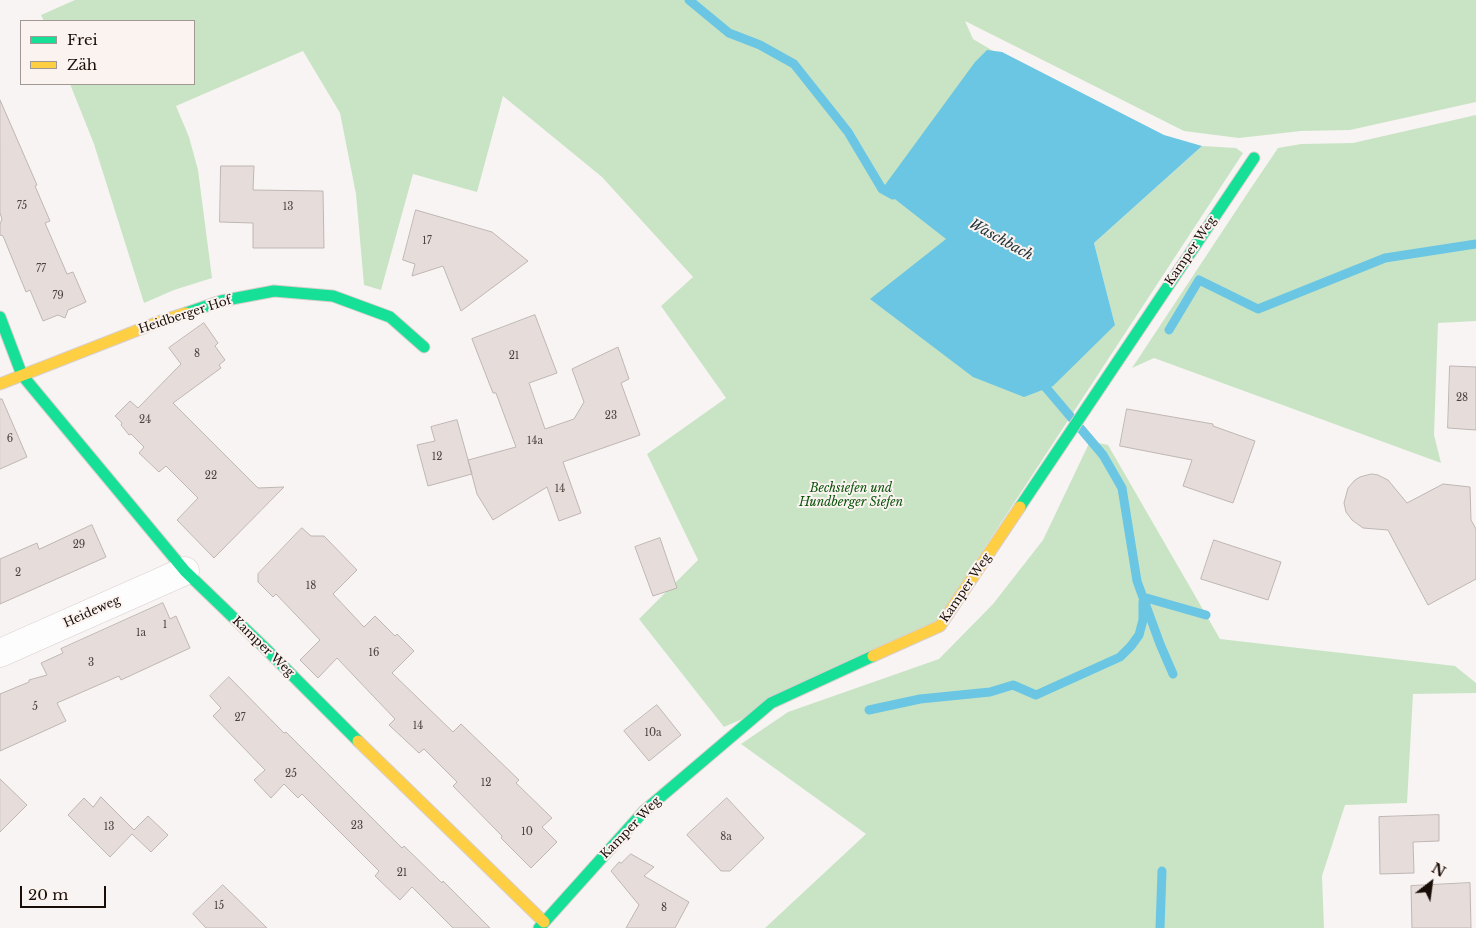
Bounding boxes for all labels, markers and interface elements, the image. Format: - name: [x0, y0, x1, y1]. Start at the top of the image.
- legend: [20, 20, 195, 85]
- text: Frei: [67, 30, 98, 49]
- text: Zäh: [67, 55, 97, 74]
- house number: 75: [17, 200, 27, 212]
- house number: 13: [283, 201, 293, 213]
- street label: Kamper Weg: [1163, 214, 1219, 288]
- water label: Waschbach: [966, 216, 1036, 264]
- house number: 17: [422, 235, 432, 247]
- house number: 77: [36, 263, 46, 275]
- house number: 79: [52, 290, 64, 302]
- street label: Heidberger Hof: [137, 293, 233, 337]
- house number: 8: [194, 348, 200, 360]
- house number: 21: [509, 350, 519, 362]
- house number: 28: [1456, 392, 1468, 404]
- house number: 23: [605, 410, 617, 422]
- house number: 24: [139, 414, 151, 426]
- house number: 6: [7, 433, 13, 445]
- house number: 14a: [527, 435, 543, 447]
- house number: 12: [432, 451, 442, 463]
- house number: 22: [205, 470, 217, 482]
- park label: Bechsiefen und Hundberger Siefen: [799, 482, 903, 510]
- house number: 14: [555, 483, 565, 495]
- house number: 29: [73, 539, 85, 551]
- street label: Kamper Weg: [938, 551, 994, 625]
- house number: 2: [15, 567, 21, 579]
- house number: 18: [306, 580, 316, 592]
- street label: Heideweg: [61, 593, 123, 631]
- street label: Kamper Weg: [229, 614, 297, 680]
- house number: 1: [163, 619, 167, 631]
- house number: 1a: [136, 627, 146, 639]
- house number: 16: [369, 647, 379, 659]
- house number: 3: [88, 657, 94, 669]
- house number: 5: [32, 701, 38, 713]
- house number: 27: [234, 712, 246, 724]
- house number: 14: [413, 720, 423, 732]
- house number: 10a: [644, 727, 662, 739]
- house number: 25: [285, 768, 297, 780]
- house number: 12: [481, 777, 491, 789]
- street label: Kamper Weg: [598, 794, 664, 862]
- house number: 23: [351, 820, 363, 832]
- house number: 13: [104, 821, 114, 833]
- house number: 10: [521, 826, 533, 838]
- house number: 8a: [720, 831, 732, 843]
- north arrow: [1406, 858, 1456, 908]
- text: N: [1428, 859, 1449, 881]
- house number: 21: [397, 867, 407, 879]
- scale bar: [22, 876, 109, 908]
- text: 20 m: [28, 885, 68, 904]
- house number: 15: [214, 900, 224, 912]
- house number: 8: [661, 902, 667, 914]

